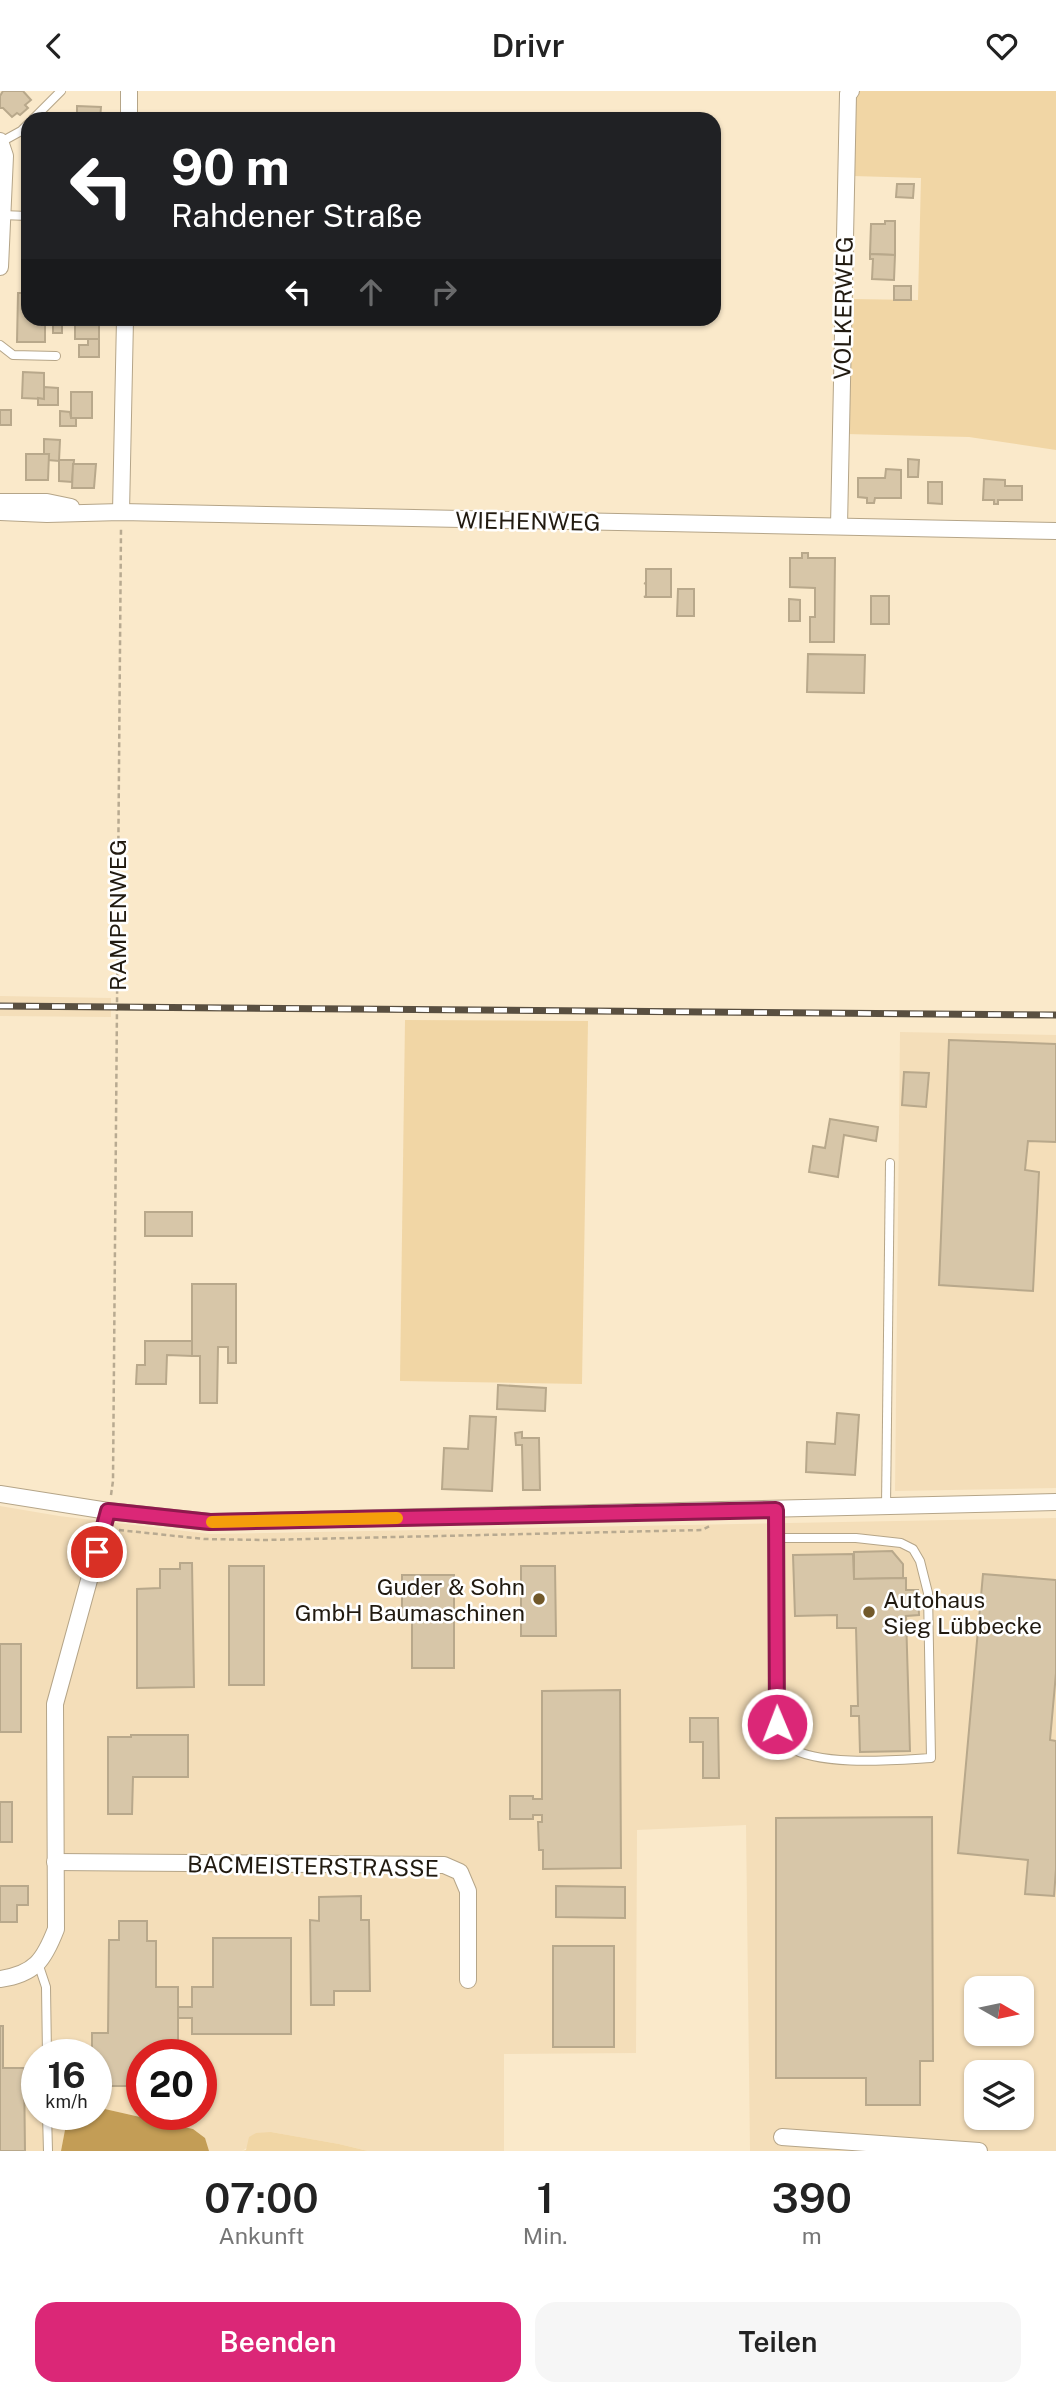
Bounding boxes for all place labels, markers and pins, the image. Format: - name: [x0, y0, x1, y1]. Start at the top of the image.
- pin: [67, 1522, 127, 1582]
- place label: Guder & Sohn GmbH Baumaschinen: [295, 1573, 525, 1626]
- place label: Autohaus Sieg Lübbecke: [883, 1586, 1042, 1639]
- marker: Guder & Sohn GmbH Baumaschinen: [531, 1591, 547, 1607]
- marker: Autohaus Sieg Lübbecke: [861, 1604, 877, 1620]

